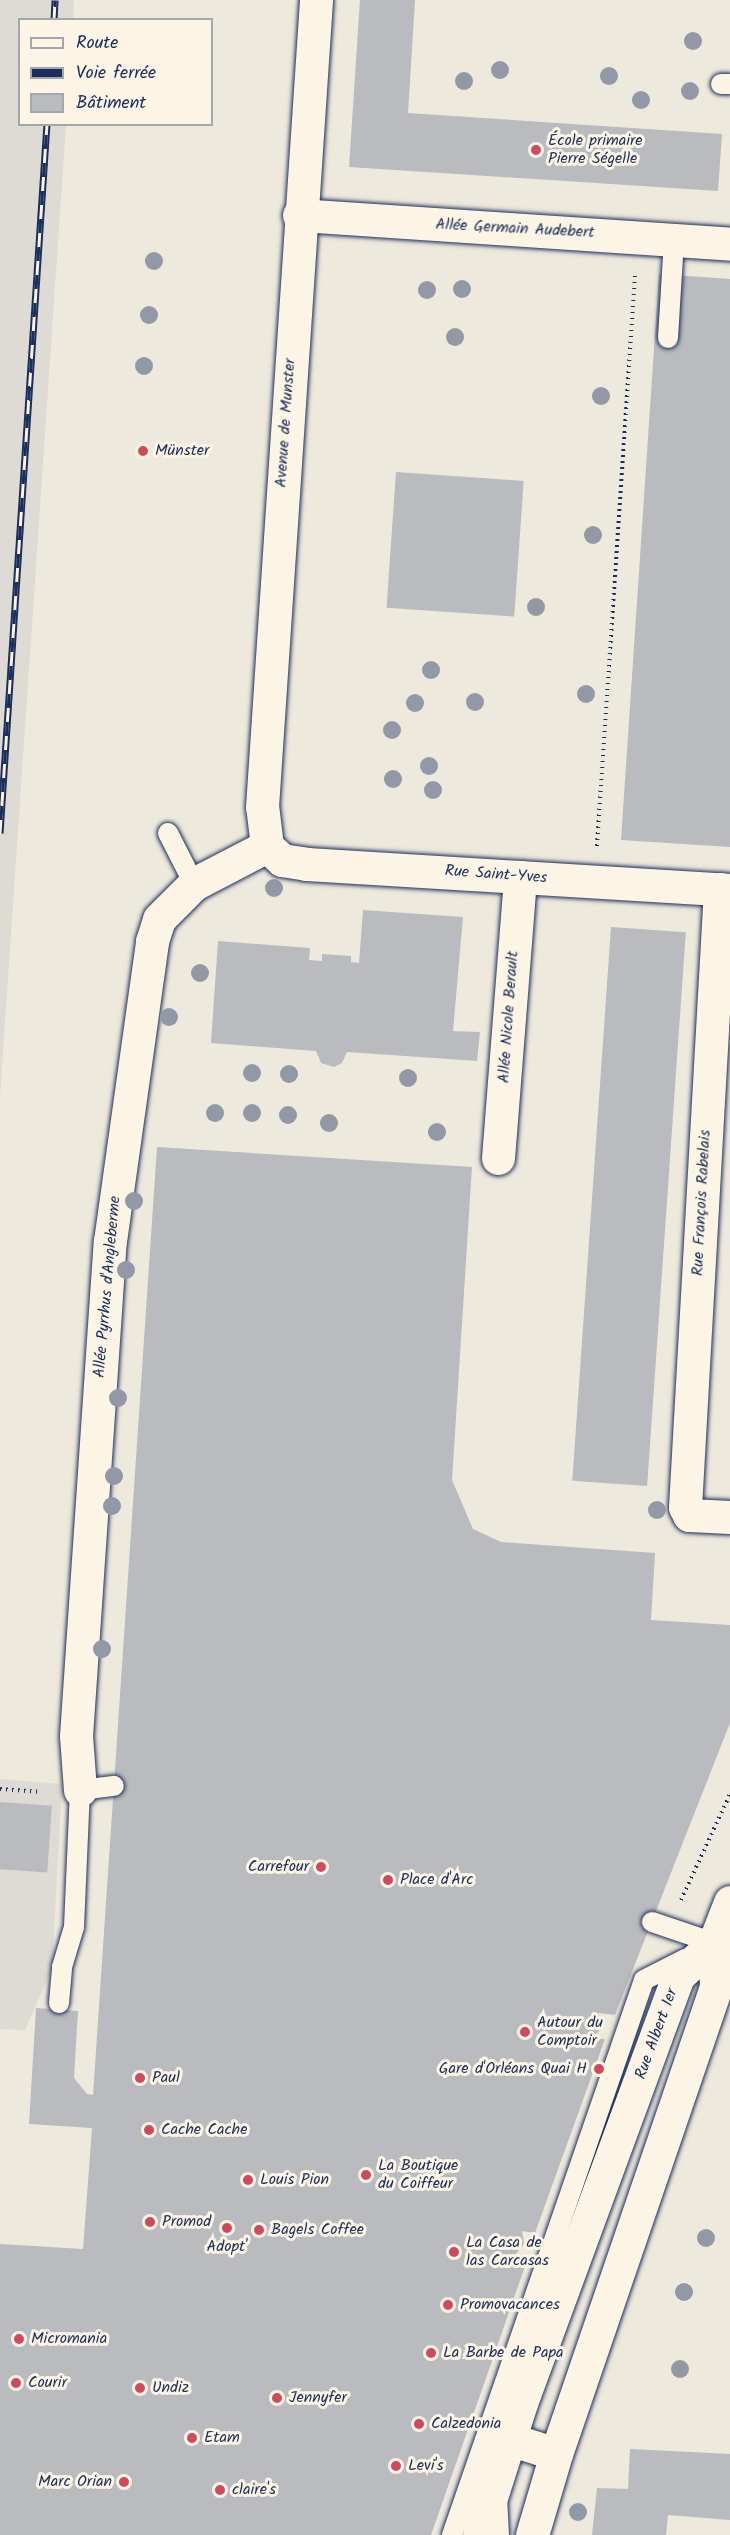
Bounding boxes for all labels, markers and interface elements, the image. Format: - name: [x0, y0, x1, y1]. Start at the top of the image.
- legend: [18, 18, 213, 126]
- text: Route: [76, 29, 118, 58]
- text: Voie ferrée: [76, 59, 156, 88]
- text: Bâtiment: [76, 89, 146, 118]
- place label: École primaire Pierre Ségelle: [548, 131, 643, 169]
- marker: École primaire Pierre Ségelle: [529, 143, 543, 157]
- street label: Allée Germain Audebert: [435, 215, 595, 243]
- street label: Avenue de Munster: [272, 358, 300, 488]
- place label: Münster: [155, 441, 209, 461]
- marker: Münster: [136, 444, 150, 458]
- street label: Rue Saint-Yves: [444, 862, 548, 888]
- street label: Allée Nicole Berault: [495, 950, 523, 1084]
- street label: Rue François Rabelais: [689, 1129, 715, 1277]
- street label: Allée Pyrrhus d'Angleberme: [90, 1195, 126, 1379]
- place label: Carrefour: [248, 1857, 309, 1877]
- marker: Carrefour: [314, 1860, 328, 1874]
- place label: Place d'Arc: [400, 1870, 473, 1890]
- marker: Place d'Arc: [381, 1873, 395, 1887]
- street label: Rue Albert 1er: [632, 1986, 682, 2082]
- place label: Autour du Comptoir: [537, 2013, 603, 2051]
- marker: Autour du Comptoir: [518, 2025, 532, 2039]
- place label: Gare d'Orléans Quai H: [439, 2059, 587, 2079]
- marker: Gare d'Orléans Quai H: [592, 2062, 606, 2076]
- place label: Paul: [152, 2068, 180, 2088]
- marker: Paul: [133, 2071, 147, 2085]
- place label: Cache Cache: [161, 2120, 247, 2140]
- marker: Cache Cache: [142, 2123, 156, 2137]
- place label: La Boutique du Coiffeur: [378, 2156, 458, 2194]
- marker: La Boutique du Coiffeur: [359, 2168, 373, 2182]
- place label: Louis Pion: [260, 2170, 329, 2190]
- marker: Louis Pion: [241, 2173, 255, 2187]
- place label: Promod: [162, 2212, 211, 2232]
- marker: Promod: [143, 2215, 157, 2229]
- place label: Bagels Coffee: [271, 2220, 364, 2240]
- marker: Adopt': [220, 2221, 234, 2235]
- marker: Bagels Coffee: [252, 2223, 266, 2237]
- place label: La Casa de las Carcasas: [466, 2233, 549, 2271]
- place label: Adopt': [206, 2237, 248, 2257]
- marker: La Casa de las Carcasas: [447, 2245, 461, 2259]
- place label: Promovacances: [460, 2295, 560, 2315]
- marker: Promovacances: [441, 2298, 455, 2312]
- place label: Micromania: [31, 2329, 107, 2349]
- marker: Micromania: [12, 2332, 26, 2346]
- place label: La Barbe de Papa: [443, 2343, 564, 2363]
- marker: La Barbe de Papa: [424, 2346, 438, 2360]
- place label: Courir: [28, 2373, 67, 2393]
- marker: Courir: [9, 2376, 23, 2390]
- place label: Undiz: [152, 2378, 189, 2398]
- marker: Undiz: [133, 2381, 147, 2395]
- place label: Jennyfer: [289, 2388, 347, 2408]
- marker: Jennyfer: [270, 2391, 284, 2405]
- place label: Calzedonia: [431, 2414, 501, 2434]
- marker: Calzedonia: [412, 2417, 426, 2431]
- place label: Etam: [204, 2428, 240, 2448]
- marker: Etam: [185, 2431, 199, 2445]
- place label: Levi's: [408, 2456, 444, 2476]
- marker: Levi's: [389, 2459, 403, 2473]
- place label: Marc Orian: [38, 2472, 112, 2492]
- marker: Marc Orian: [117, 2475, 131, 2489]
- place label: claire's: [232, 2480, 276, 2500]
- marker: claire's: [213, 2483, 227, 2497]

